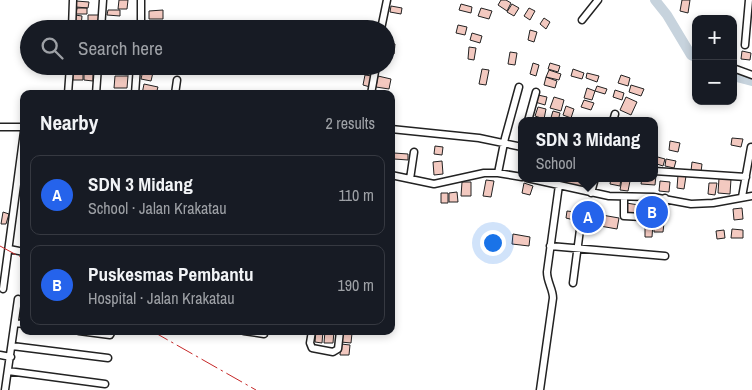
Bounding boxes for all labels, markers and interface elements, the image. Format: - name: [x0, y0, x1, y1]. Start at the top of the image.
- map controls: [692, 15, 737, 105]
- button: +: [692, 15, 737, 60]
- search box: [20, 20, 395, 75]
- icon: search: [38, 34, 66, 62]
- text: Search here: [78, 35, 163, 61]
- button: −: [692, 60, 737, 105]
- text: Nearby: [40, 108, 98, 137]
- text: 2 results: [325, 112, 375, 134]
- popup: [518, 117, 658, 182]
- text: SDN 3 Midang: [536, 126, 640, 152]
- text: School: [536, 152, 576, 174]
- text: SDN 3 Midang: [88, 171, 193, 197]
- text: A: [52, 184, 62, 206]
- text: 110 m: [338, 184, 374, 206]
- pin: B: [636, 193, 668, 231]
- text: School · Jalan Krakatau: [88, 197, 227, 219]
- pin: A: [572, 198, 604, 236]
- your location: [480, 230, 506, 256]
- text: Puskesmas Pembantu: [88, 261, 253, 287]
- text: B: [52, 274, 62, 296]
- text: 190 m: [338, 274, 374, 296]
- text: Hospital · Jalan Krakatau: [88, 287, 235, 309]

